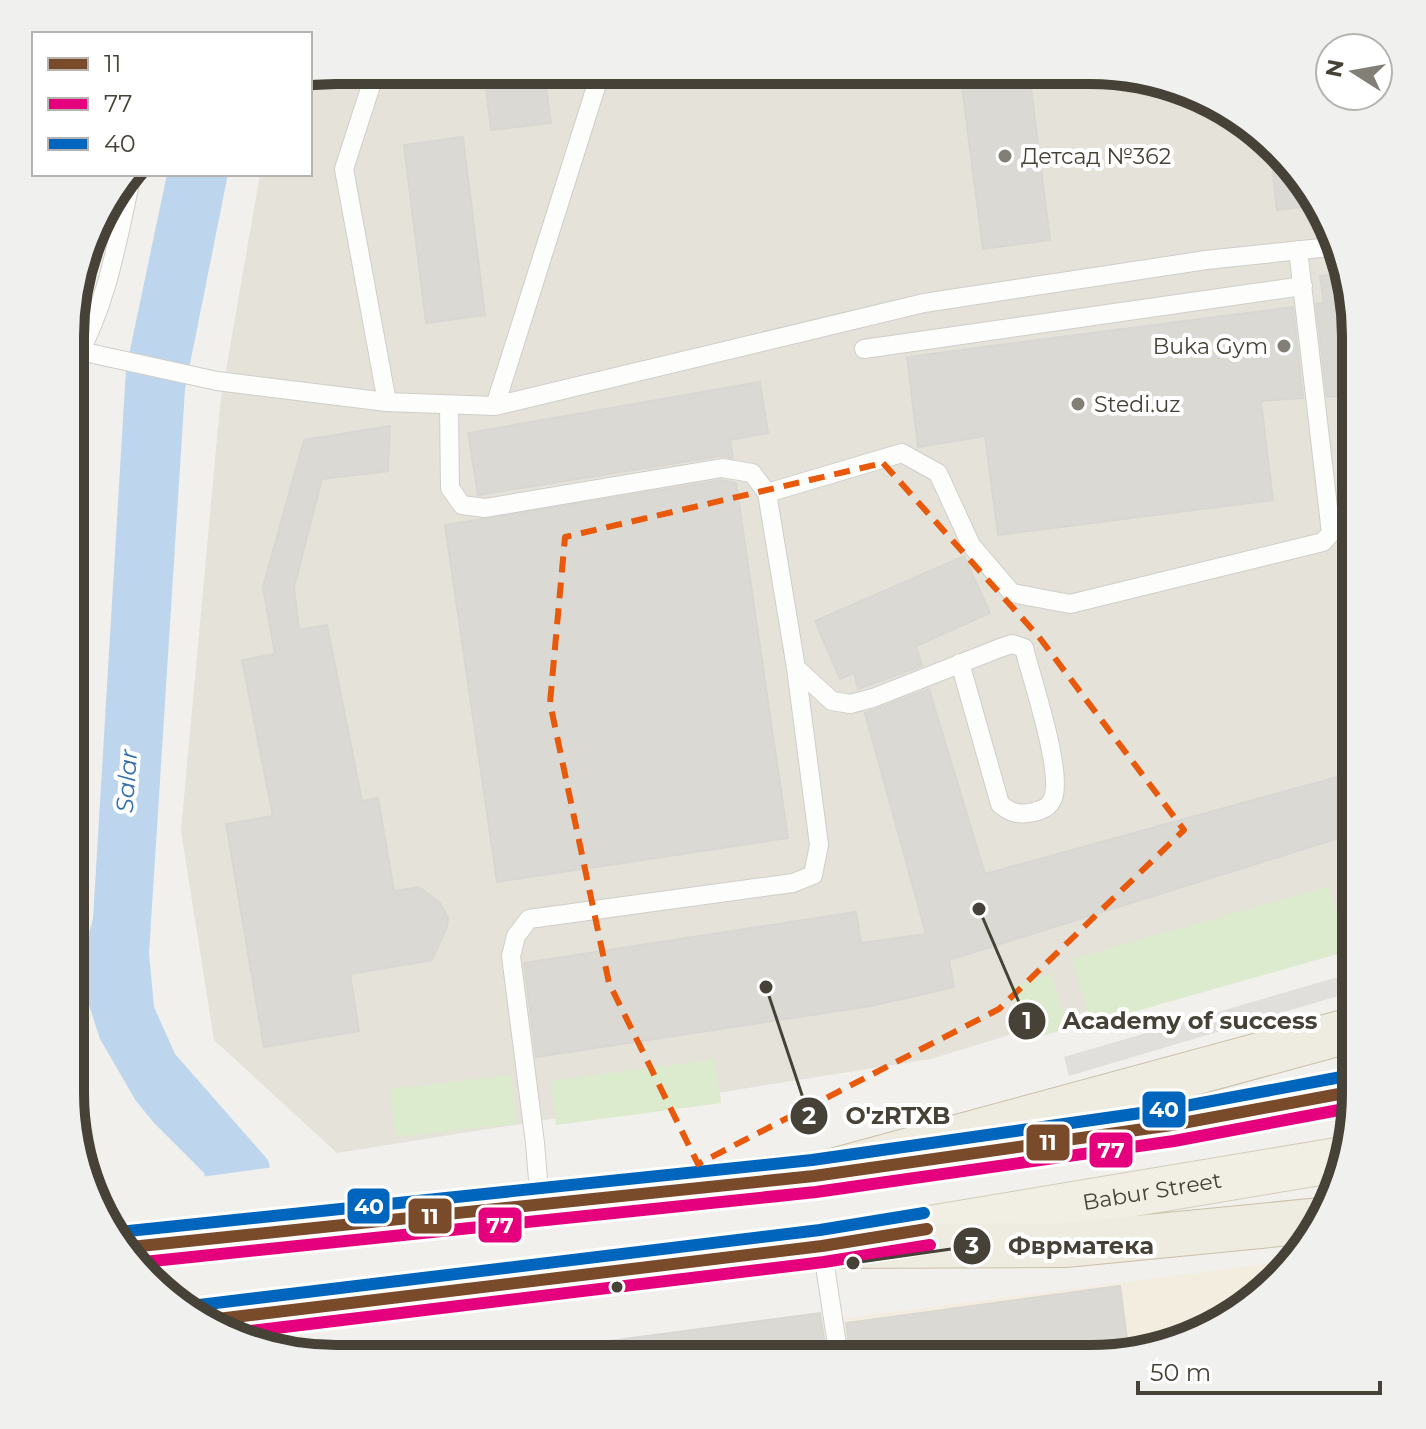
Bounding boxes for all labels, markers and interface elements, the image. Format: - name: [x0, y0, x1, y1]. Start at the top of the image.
- legend: [32, 32, 312, 176]
- north arrow: [1314, 32, 1394, 112]
- text: 11: [104, 49, 121, 78]
- text: N: [1320, 57, 1350, 80]
- text: 77: [104, 89, 132, 118]
- text: 40: [104, 129, 136, 158]
- place label: Детсад №362: [1021, 143, 1171, 170]
- marker: Детсад №362: [996, 147, 1014, 165]
- place label: Buka Gym: [1153, 333, 1268, 360]
- marker: Buka Gym: [1275, 337, 1293, 355]
- place label: Stedi.uz: [1094, 391, 1181, 418]
- marker: Stedi.uz: [1069, 395, 1087, 413]
- water label: Salar: [110, 747, 143, 814]
- callout: Academy of success: [1007, 997, 1334, 1045]
- text: 1: [1022, 1006, 1032, 1035]
- text: Academy of success: [1062, 1006, 1318, 1035]
- line badge: 40: [1141, 1090, 1187, 1129]
- callout: O'zRTXB: [789, 1092, 966, 1140]
- text: 40: [1149, 1096, 1179, 1123]
- text: 2: [802, 1101, 816, 1130]
- text: O'zRTXB: [846, 1101, 950, 1130]
- line badge: 11: [1025, 1123, 1071, 1162]
- text: 11: [1039, 1129, 1057, 1156]
- line badge: 77: [1088, 1131, 1134, 1169]
- text: 77: [1097, 1137, 1125, 1164]
- street label: Babur Street: [1081, 1167, 1224, 1216]
- line badge: 40: [346, 1187, 391, 1225]
- text: 40: [354, 1193, 384, 1220]
- line badge: 11: [407, 1197, 453, 1235]
- text: 11: [421, 1203, 439, 1230]
- line badge: 77: [477, 1206, 523, 1244]
- text: 77: [486, 1212, 514, 1239]
- callout: Фврматека: [952, 1222, 1169, 1270]
- text: 3: [964, 1231, 979, 1260]
- text: Фврматека: [1008, 1231, 1154, 1260]
- unlabelled marker: [609, 1279, 625, 1295]
- scale bar: [1138, 1345, 1380, 1395]
- text: 50 m: [1150, 1358, 1211, 1387]

